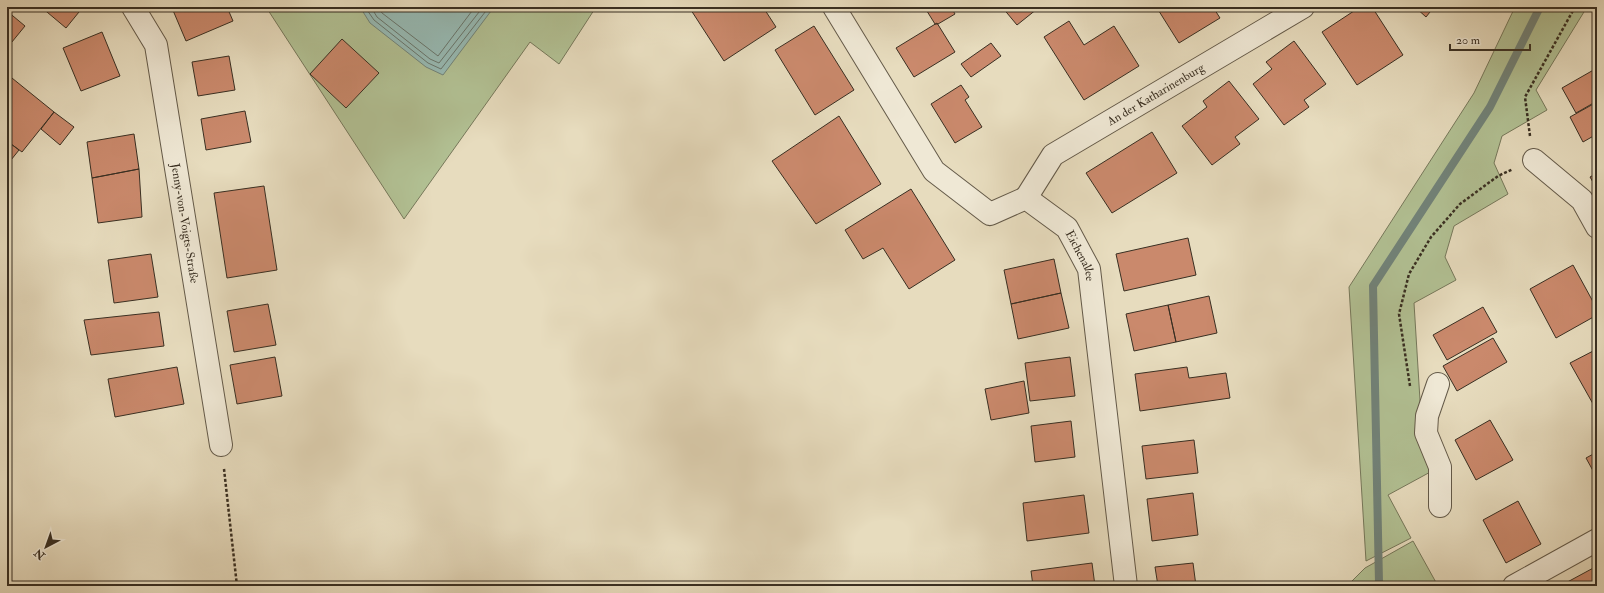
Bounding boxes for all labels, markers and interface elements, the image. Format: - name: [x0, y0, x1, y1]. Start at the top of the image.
- scale bar: [1450, 26, 1530, 52]
- text: 20 m: [1456, 33, 1481, 48]
- street label: An der Katharinenburg: [1104, 59, 1208, 129]
- street label: Jenny-von-Voigts-Straße: [168, 161, 202, 284]
- street label: Eichenallee: [1062, 228, 1098, 282]
- north arrow: [26, 527, 66, 567]
- text: N: [31, 545, 49, 563]

